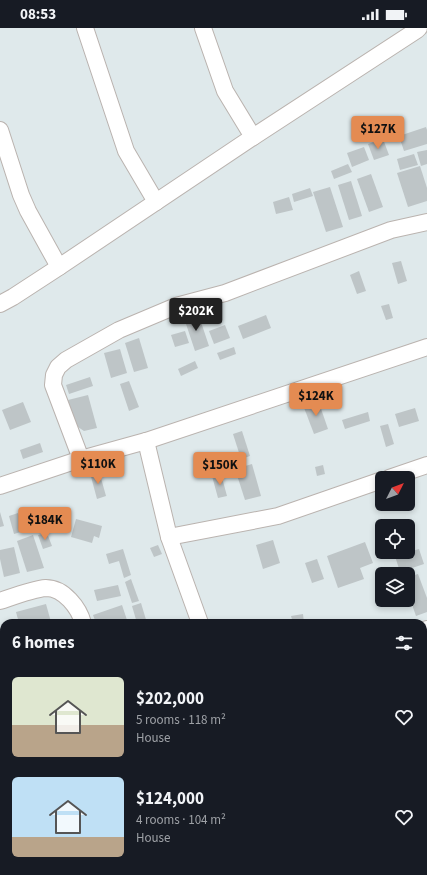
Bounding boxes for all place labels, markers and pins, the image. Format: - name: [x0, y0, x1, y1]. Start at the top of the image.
- pin: $127K: [350, 116, 406, 150]
- pin: $202K: [168, 298, 224, 332]
- pin: $124K: [288, 383, 344, 417]
- pin: $110K: [70, 451, 126, 485]
- pin: $150K: [192, 452, 248, 486]
- pin: $184K: [17, 507, 73, 541]

